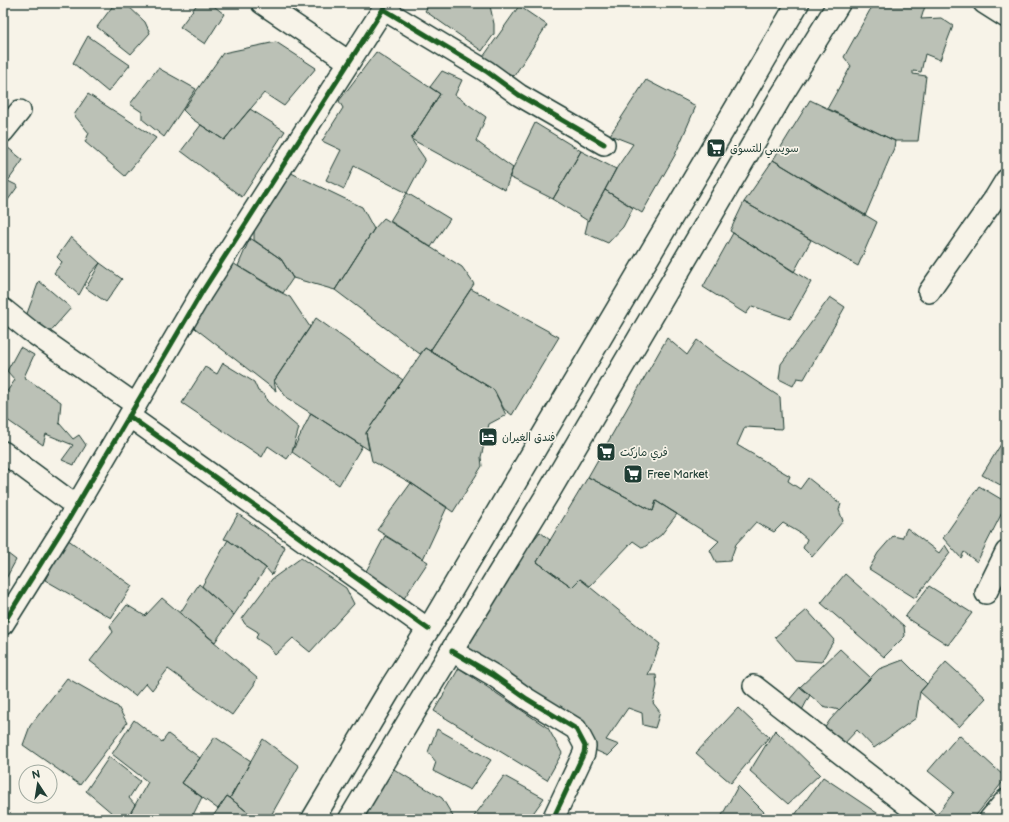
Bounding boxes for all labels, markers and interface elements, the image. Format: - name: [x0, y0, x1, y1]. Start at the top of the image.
- supermarket icon: سويسي للتسوق: [705, 137, 727, 159]
- place label: سويسي للتسوق: [730, 142, 799, 159]
- hotel icon: فندق الغيران: [477, 426, 499, 448]
- place label: فندق الغيران: [502, 431, 555, 444]
- supermarket icon: فري ماركت: [595, 441, 617, 463]
- place label: فري ماركت: [620, 446, 668, 461]
- supermarket icon: Free Market: [622, 463, 644, 485]
- place label: Free Market: [647, 468, 709, 481]
- north arrow: [18, 764, 58, 804]
- text: N: [31, 767, 41, 782]

